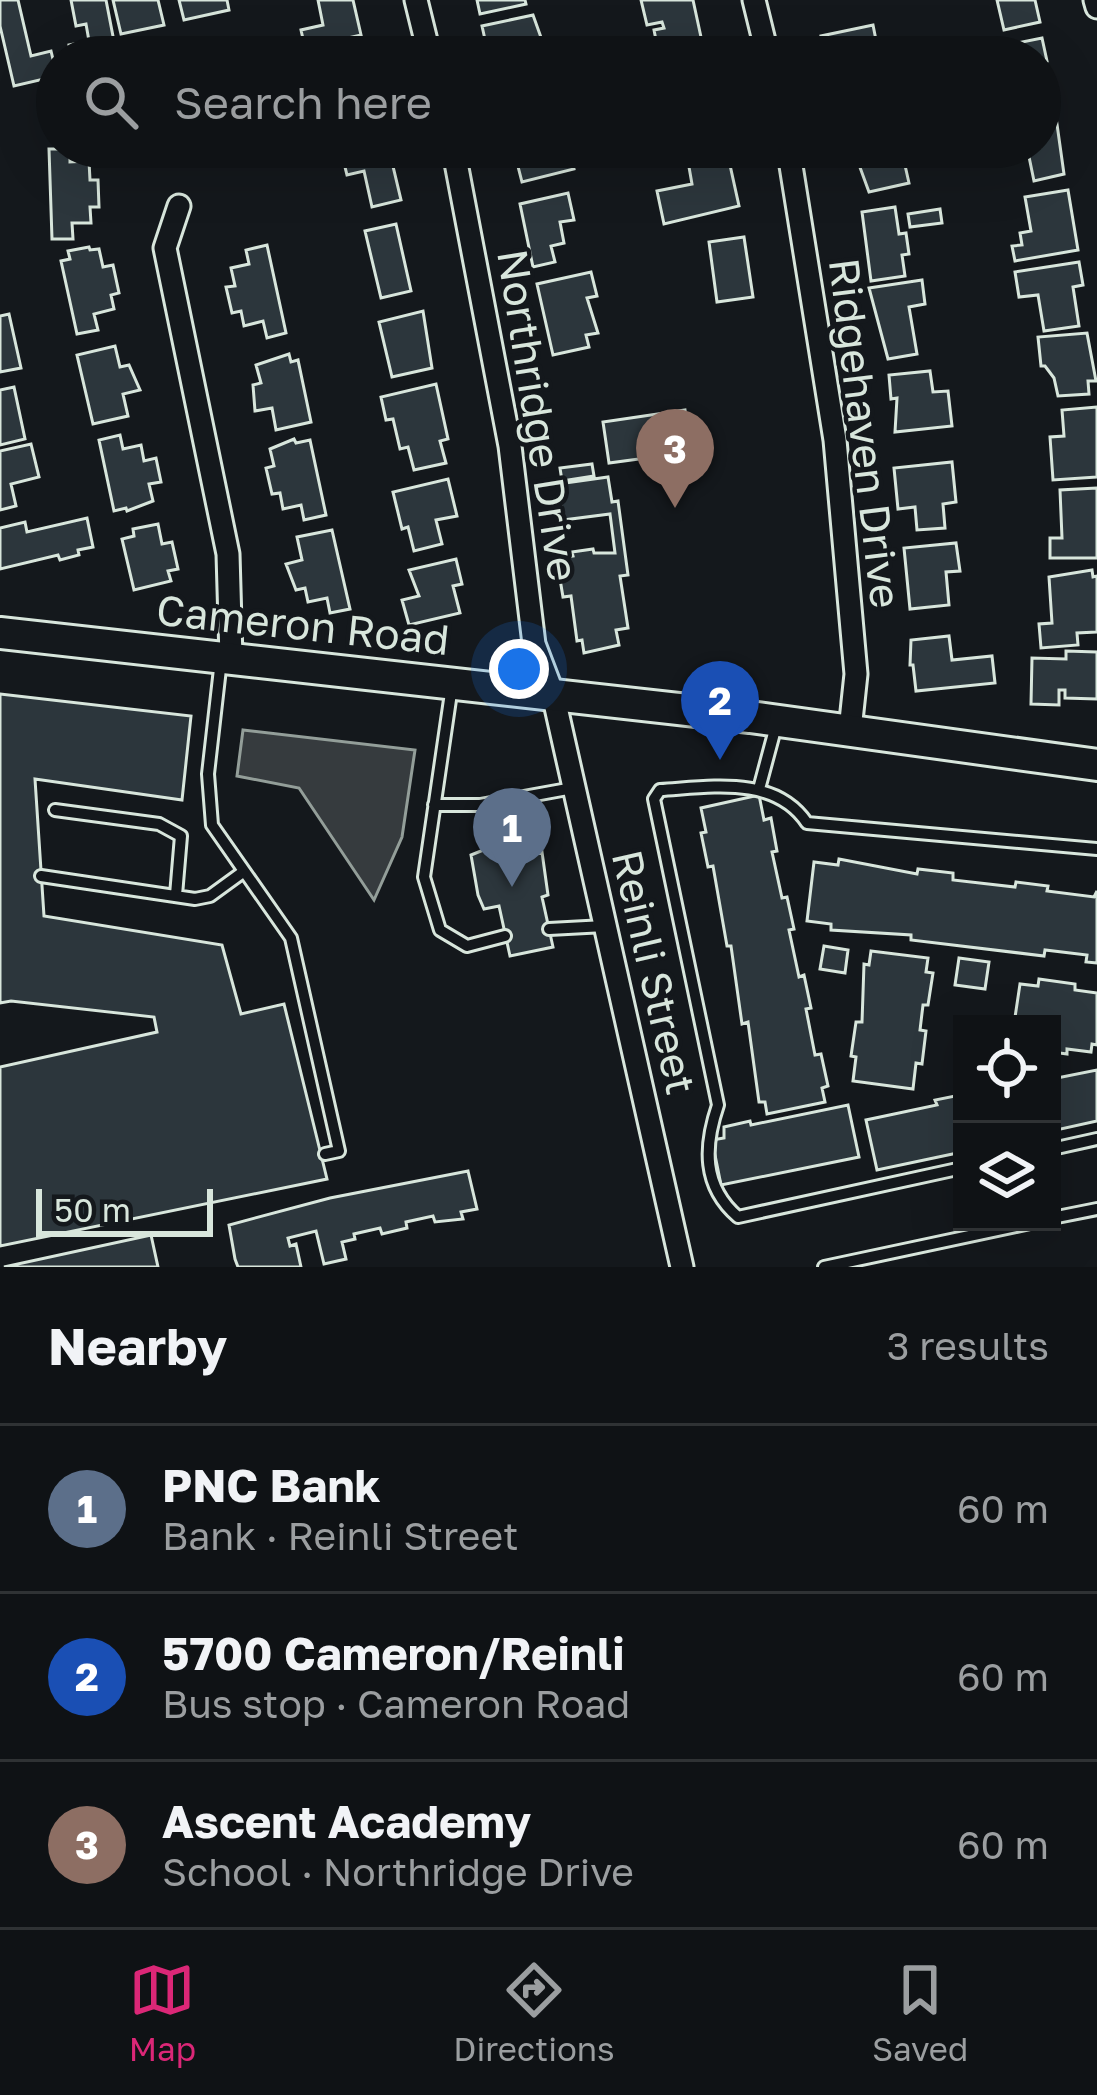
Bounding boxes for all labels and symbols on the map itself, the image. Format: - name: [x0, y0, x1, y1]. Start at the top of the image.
- street label: Northridge Drive: [488, 246, 590, 584]
- street label: Ridgehaven Drive: [820, 255, 912, 611]
- pin: 3: [636, 409, 714, 508]
- street label: Cameron Road: [154, 584, 452, 664]
- your location: [489, 639, 549, 699]
- pin: 2: [681, 661, 759, 760]
- pin: 1: [473, 788, 551, 887]
- street label: Reinli Street: [603, 845, 707, 1099]
- scale bar: [36, 1183, 213, 1236]

